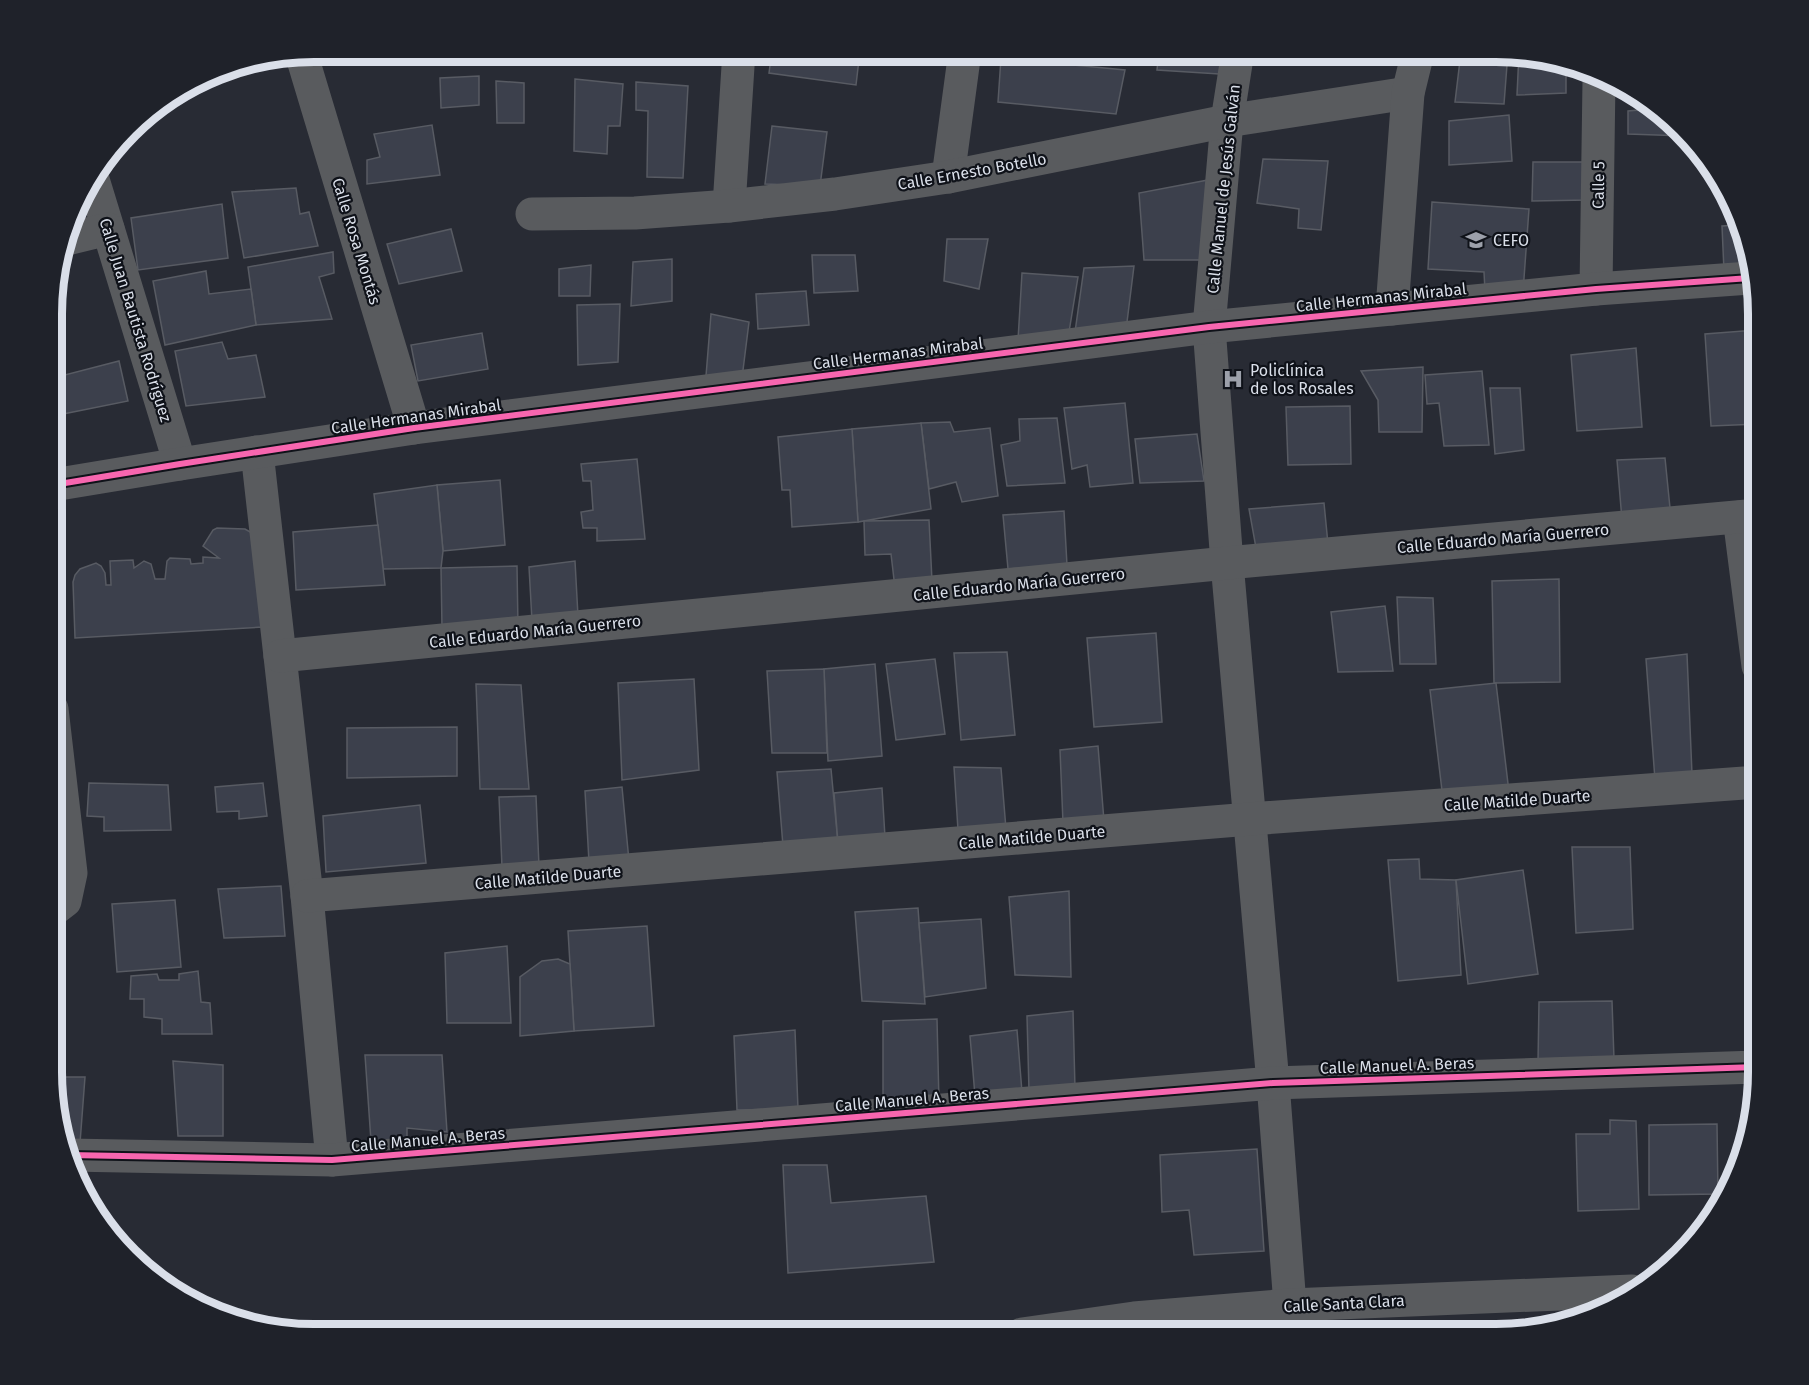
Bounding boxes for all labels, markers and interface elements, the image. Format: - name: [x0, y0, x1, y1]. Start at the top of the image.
- street label: Calle Manuel de Jesús Galván: [1203, 83, 1244, 295]
- street label: Calle Ernesto Botello: [896, 149, 1048, 194]
- street label: Calle 5: [1589, 161, 1608, 209]
- street label: Calle Rosa Montás: [328, 175, 385, 307]
- street label: Calle Juan Bautista Rodríguez: [95, 216, 176, 424]
- school or university icon: CEFO: [1464, 228, 1488, 252]
- place label: CEFO: [1493, 231, 1529, 250]
- street label: Calle Hermanas Mirabal: [1295, 279, 1468, 316]
- street label: Calle Hermanas Mirabal: [812, 334, 985, 373]
- place label: Policlínica de los Rosales: [1250, 361, 1354, 398]
- hospital icon: Policlínica de los Rosales: [1221, 367, 1245, 391]
- street label: Calle Hermanas Mirabal: [330, 395, 503, 438]
- street label: Calle Eduardo María Guerrero: [1396, 520, 1610, 557]
- street label: Calle Eduardo María Guerrero: [912, 564, 1126, 605]
- street label: Calle Eduardo María Guerrero: [428, 611, 642, 652]
- street label: Calle Matilde Duarte: [1443, 786, 1591, 815]
- street label: Calle Matilde Duarte: [958, 822, 1106, 853]
- street label: Calle Matilde Duarte: [474, 862, 622, 893]
- street label: Calle Manuel A. Beras: [1319, 1053, 1475, 1078]
- street label: Calle Manuel A. Beras: [834, 1083, 990, 1116]
- street label: Calle Manuel A. Beras: [350, 1123, 506, 1156]
- street label: Calle Santa Clara: [1283, 1291, 1405, 1316]

